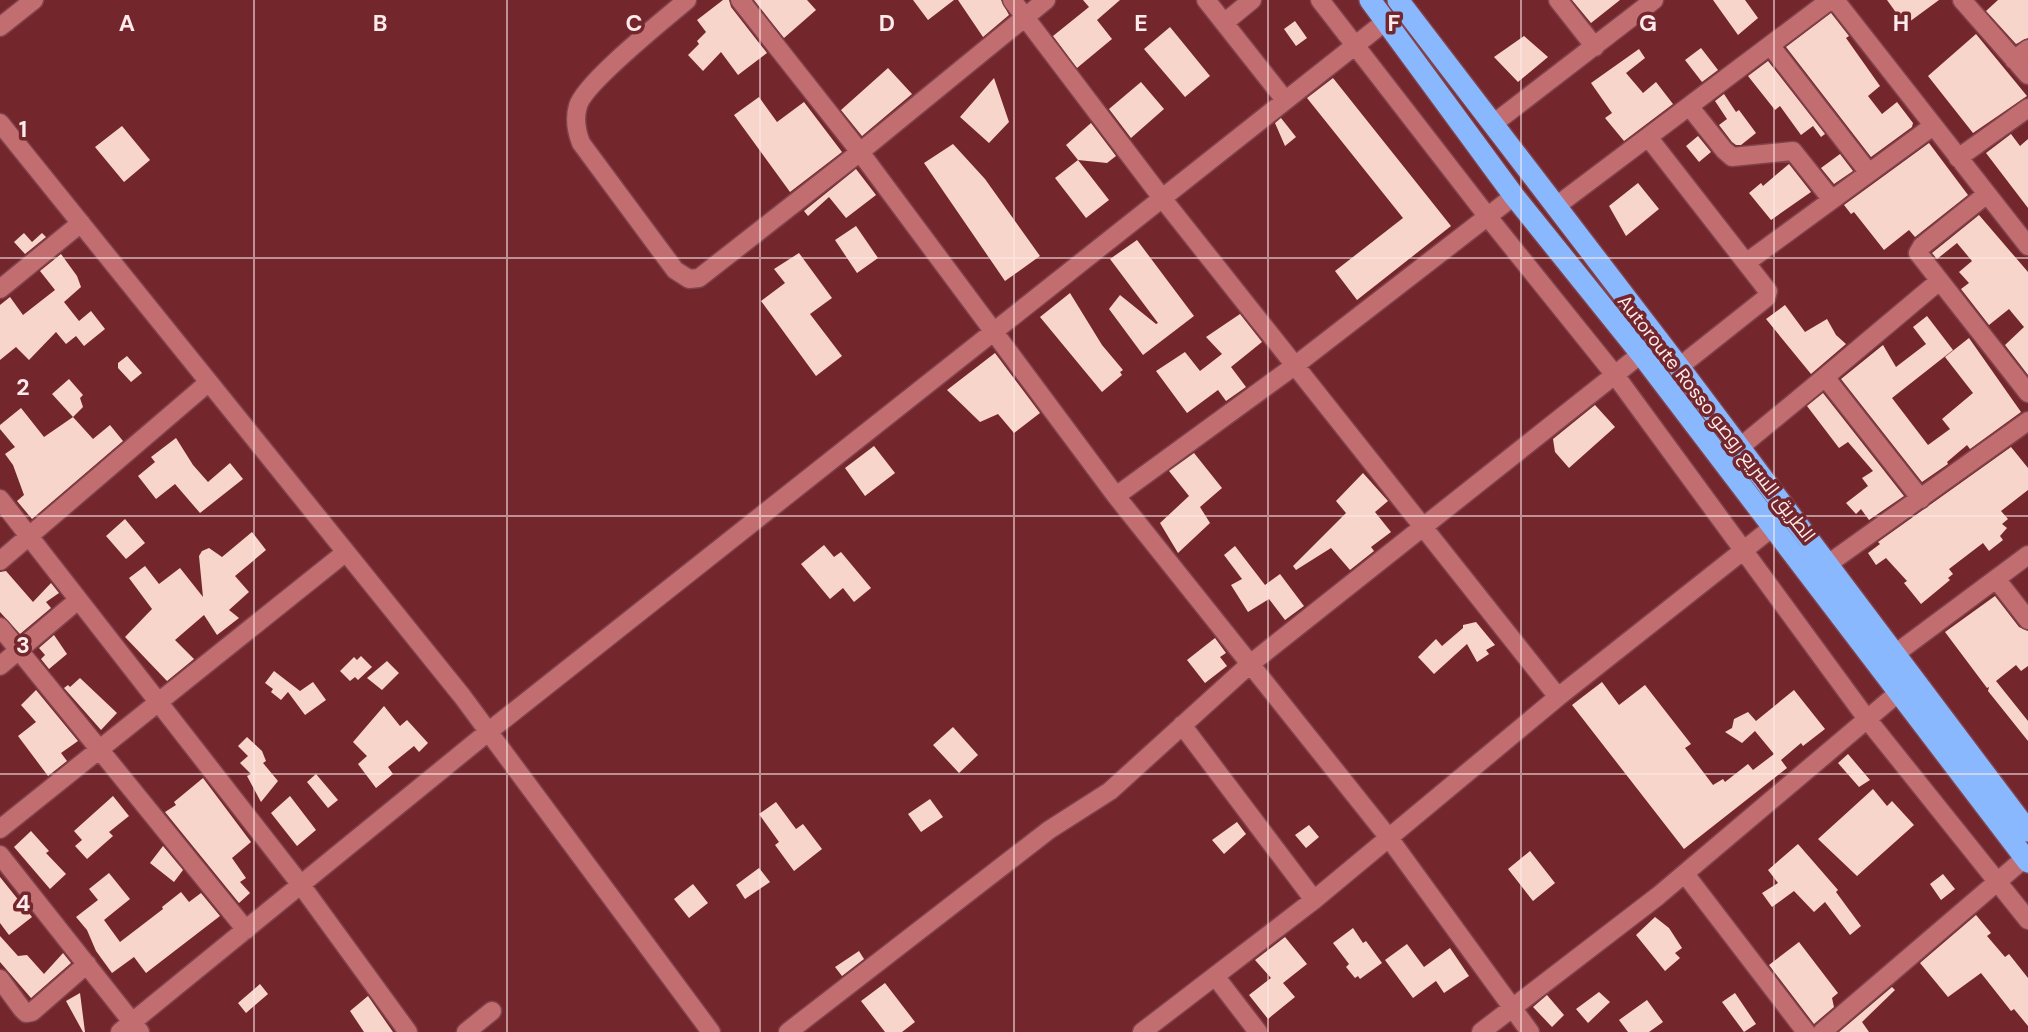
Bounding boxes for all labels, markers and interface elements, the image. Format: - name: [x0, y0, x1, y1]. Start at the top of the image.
- text: A: [119, 8, 135, 38]
- text: B: [373, 8, 387, 38]
- text: C: [626, 8, 642, 38]
- text: D: [879, 8, 895, 38]
- text: E: [1134, 8, 1148, 38]
- text: F: [1388, 8, 1401, 38]
- text: G: [1639, 8, 1657, 38]
- text: H: [1893, 8, 1909, 38]
- text: 1: [19, 114, 27, 144]
- street label: Autoroute Rosso الطريق السريع روصو: [1611, 289, 1821, 548]
- text: 2: [16, 372, 30, 402]
- text: 3: [16, 630, 30, 660]
- text: 4: [16, 888, 31, 918]

